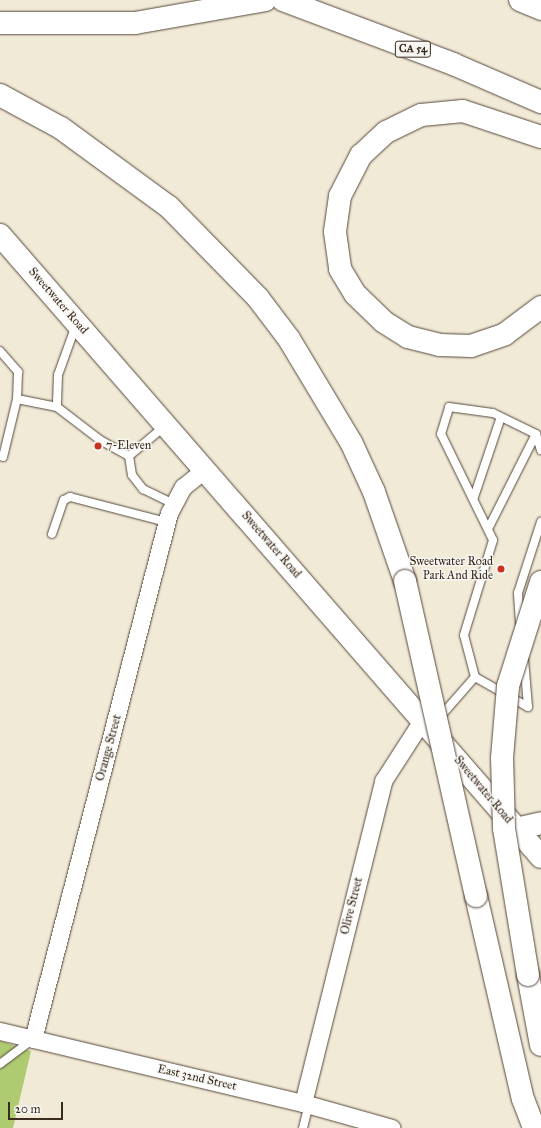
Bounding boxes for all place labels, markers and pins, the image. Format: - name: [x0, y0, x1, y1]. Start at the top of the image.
- place label: 7-Eleven: [106, 439, 151, 453]
- marker: 7-Eleven: [93, 441, 103, 451]
- place label: Sweetwater Road Park And Ride: [409, 555, 493, 583]
- marker: Sweetwater Road Park And Ride: [496, 564, 506, 574]

